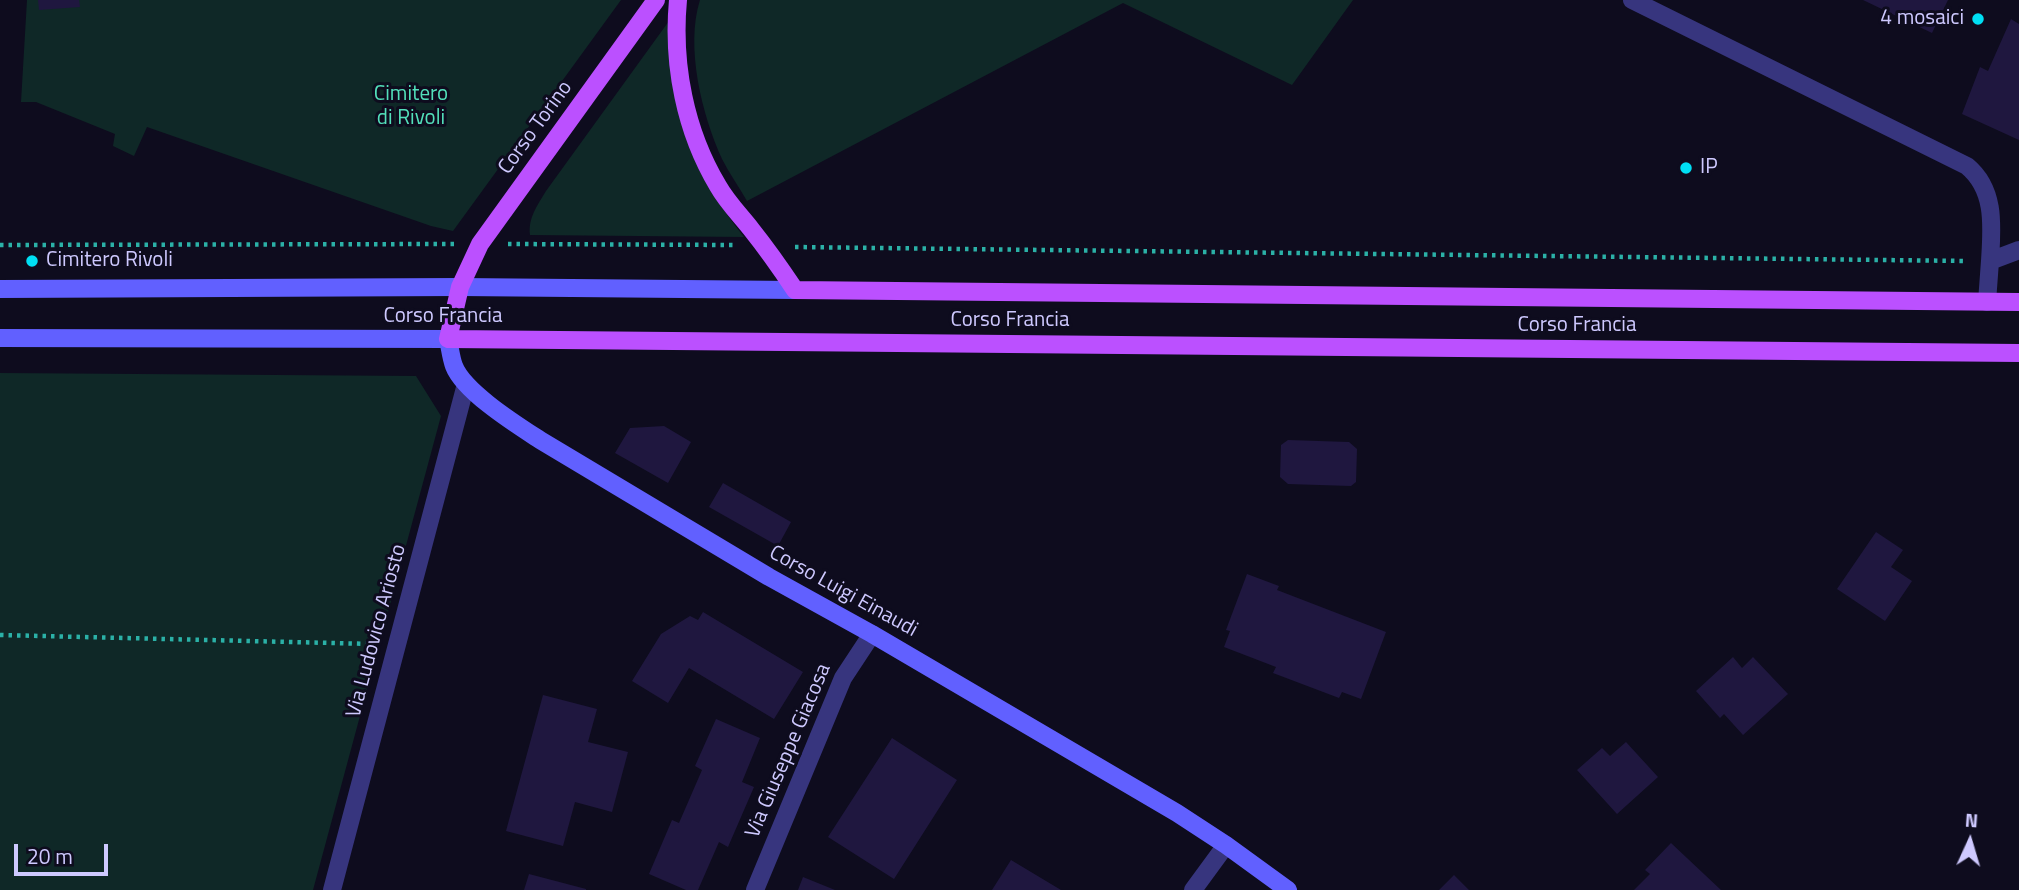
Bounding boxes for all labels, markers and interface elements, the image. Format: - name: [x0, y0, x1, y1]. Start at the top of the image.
- place label: 4 mosaici: [1880, 6, 1964, 32]
- marker: 4 mosaici: [1970, 11, 1986, 27]
- street label: Corso Torino: [494, 76, 578, 180]
- park label: Cimitero di Rivoli: [374, 82, 448, 132]
- place label: IP: [1700, 155, 1718, 181]
- marker: IP: [1678, 160, 1694, 176]
- place label: Cimitero Rivoli: [46, 248, 173, 274]
- marker: Cimitero Rivoli: [24, 253, 40, 269]
- street label: Corso Francia: [384, 304, 502, 330]
- street label: Corso Francia: [951, 308, 1069, 334]
- street label: Corso Francia: [1518, 313, 1636, 339]
- street label: Corso Luigi Einaudi: [764, 541, 922, 643]
- street label: Via Ludovico Ariosto: [342, 542, 412, 720]
- street label: Via Giuseppe Giacosa: [741, 660, 837, 842]
- text: N: [1964, 805, 1979, 834]
- north arrow: [1935, 806, 2005, 876]
- scale bar: [18, 830, 112, 874]
- text: 20 m: [27, 840, 73, 872]

